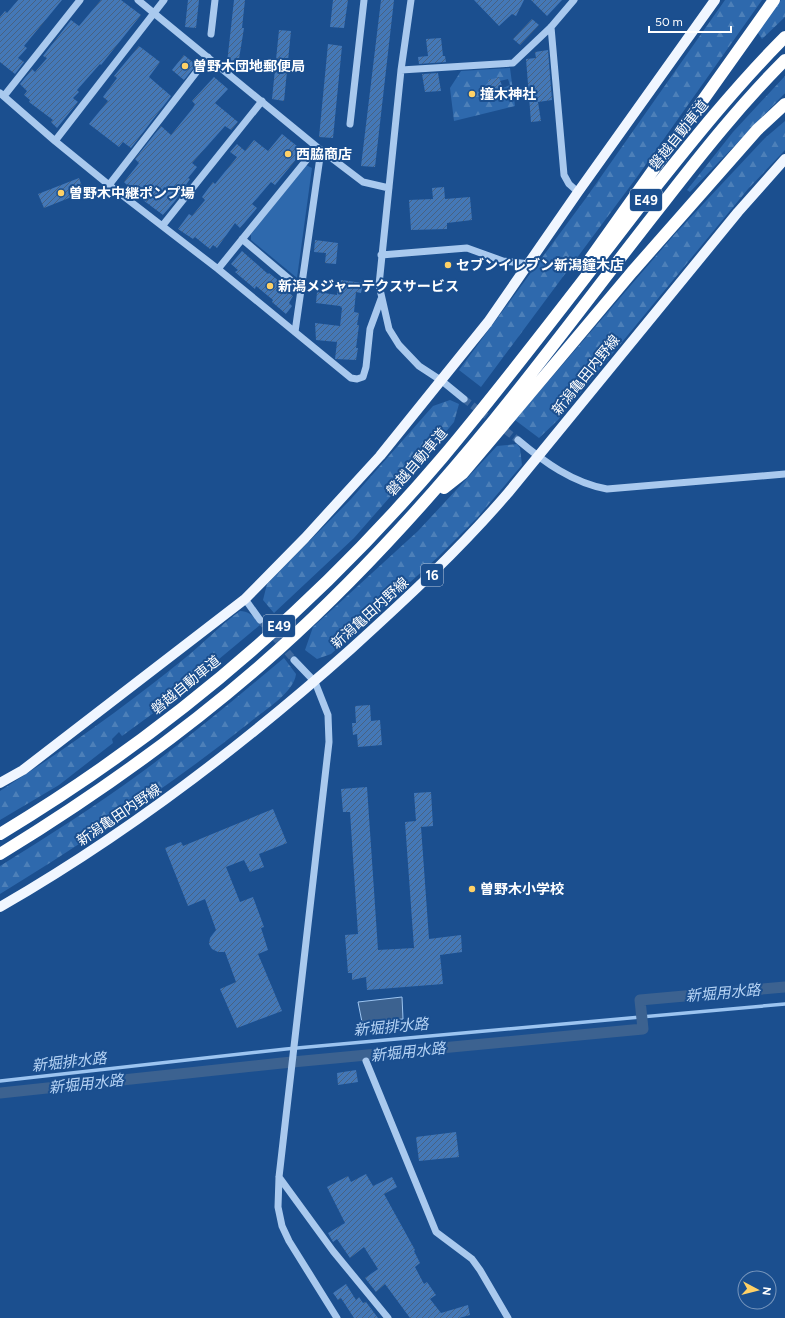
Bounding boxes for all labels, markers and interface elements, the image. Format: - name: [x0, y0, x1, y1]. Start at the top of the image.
- scale bar: [649, 8, 731, 34]
- text: 50 m: [655, 15, 683, 29]
- place label: 曽野木団地郵便局: [193, 58, 305, 75]
- marker: 曽野木団地郵便局: [180, 61, 190, 71]
- place label: 撞木神社: [480, 86, 536, 103]
- marker: 撞木神社: [467, 89, 477, 99]
- street label: 磐越自動車道: [646, 97, 712, 173]
- place label: 西脇商店: [296, 146, 352, 163]
- marker: 西脇商店: [283, 149, 293, 159]
- place label: 曽野木中継ポンプ場: [69, 185, 195, 202]
- marker: 曽野木中継ポンプ場: [56, 188, 66, 198]
- road number: E49: [630, 189, 662, 211]
- place label: セブンイレブン新潟鐘木店: [456, 257, 624, 274]
- marker: セブンイレブン新潟鐘木店: [443, 260, 453, 270]
- place label: 新潟メジャーテクスサービス: [278, 278, 459, 295]
- marker: 新潟メジャーテクスサービス: [265, 281, 275, 291]
- street label: 新潟亀田内野線: [549, 332, 623, 418]
- street label: 磐越自動車道: [383, 425, 451, 499]
- road number: 16: [421, 564, 443, 586]
- street label: 新潟亀田内野線: [328, 574, 412, 652]
- road number: E49: [263, 615, 295, 637]
- street label: 磐越自動車道: [148, 652, 224, 718]
- street label: 新潟亀田内野線: [74, 781, 164, 849]
- place label: 曽野木小学校: [480, 881, 564, 898]
- marker: 曽野木小学校: [467, 884, 477, 894]
- water label: 新堀用水路: [685, 981, 763, 1005]
- water label: 新堀排水路: [353, 1015, 431, 1039]
- water label: 新堀用水路: [370, 1039, 448, 1065]
- water label: 新堀排水路: [31, 1049, 109, 1075]
- water label: 新堀用水路: [48, 1071, 126, 1097]
- north arrow: [737, 1270, 777, 1310]
- text: N: [759, 1286, 773, 1296]

